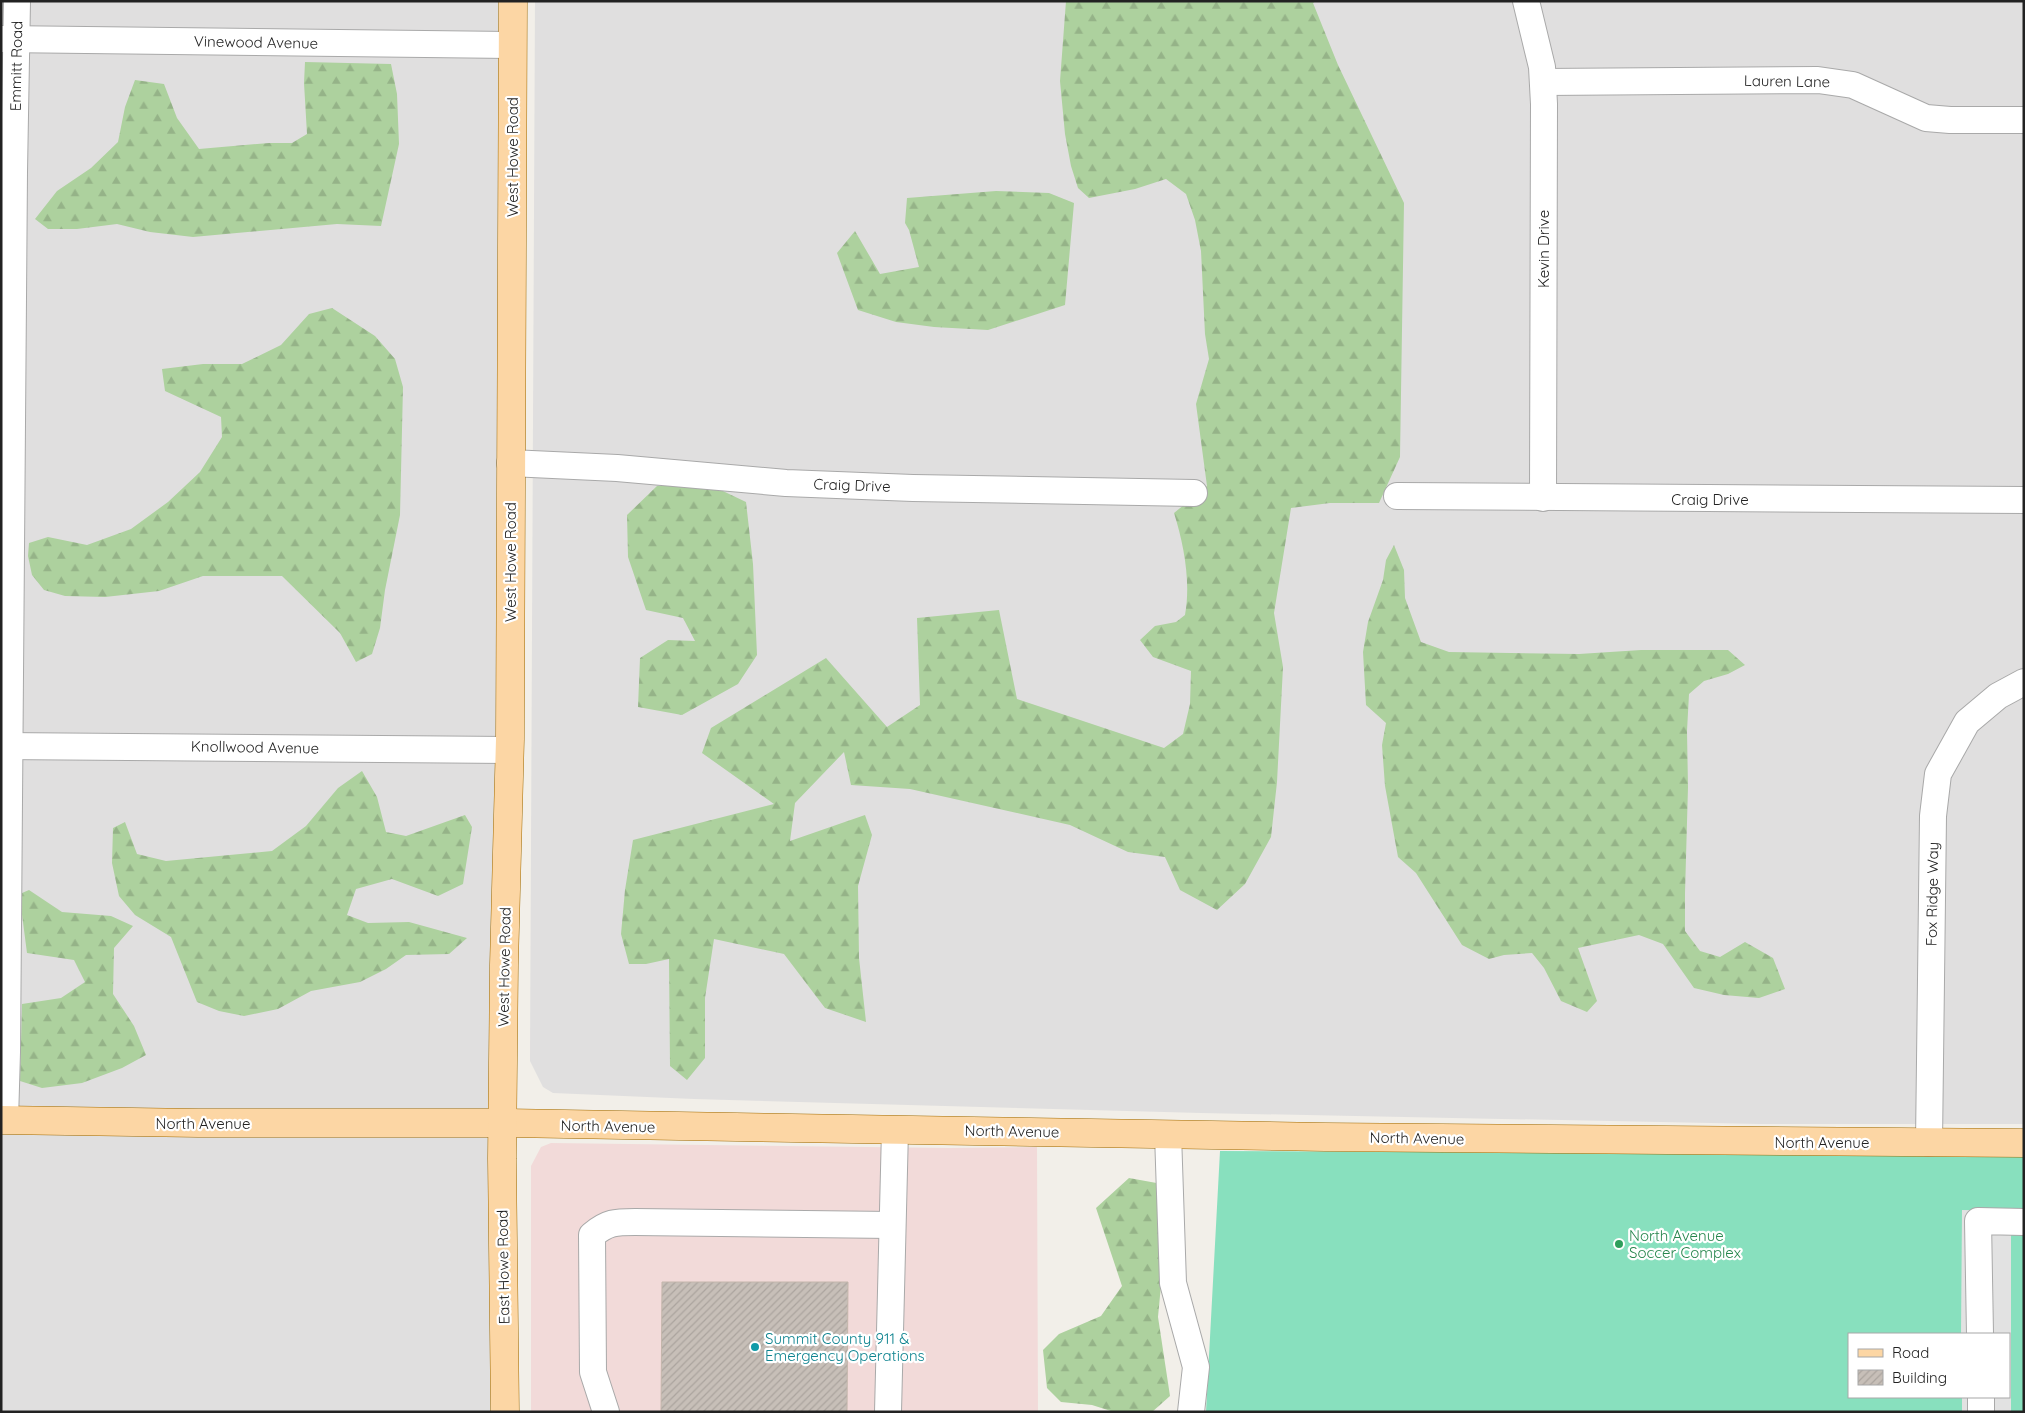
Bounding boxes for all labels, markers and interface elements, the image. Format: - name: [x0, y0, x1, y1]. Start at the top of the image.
- street label: Emmitt Road: [6, 21, 26, 111]
- street label: Vinewood Avenue: [194, 31, 318, 53]
- street label: Lauren Lane: [1744, 71, 1830, 91]
- street label: West Howe Road: [503, 97, 522, 217]
- street label: Kevin Drive: [1534, 210, 1553, 288]
- street label: Craig Drive: [813, 474, 891, 496]
- street label: Craig Drive: [1671, 490, 1749, 509]
- street label: West Howe Road: [501, 502, 520, 622]
- street label: Knollwood Avenue: [191, 736, 319, 758]
- street label: Fox Ridge Way: [1922, 842, 1942, 946]
- street label: West Howe Road: [493, 907, 515, 1027]
- street label: North Avenue: [156, 1114, 250, 1133]
- street label: North Avenue: [560, 1116, 656, 1136]
- street label: North Avenue: [964, 1121, 1060, 1141]
- street label: North Avenue: [1369, 1128, 1465, 1148]
- street label: North Avenue: [1775, 1133, 1869, 1152]
- street label: East Howe Road: [492, 1209, 514, 1325]
- place label: North Avenue Soccer Complex: [1629, 1226, 1741, 1262]
- marker: North Avenue Soccer Complex: [1613, 1238, 1625, 1250]
- place label: Summit County 911 & Emergency Operations: [765, 1329, 925, 1365]
- legend: [1848, 1333, 2010, 1398]
- marker: Summit County 911 & Emergency Operations: [749, 1341, 761, 1353]
- text: Road: [1892, 1343, 1929, 1362]
- text: Building: [1892, 1368, 1947, 1387]

